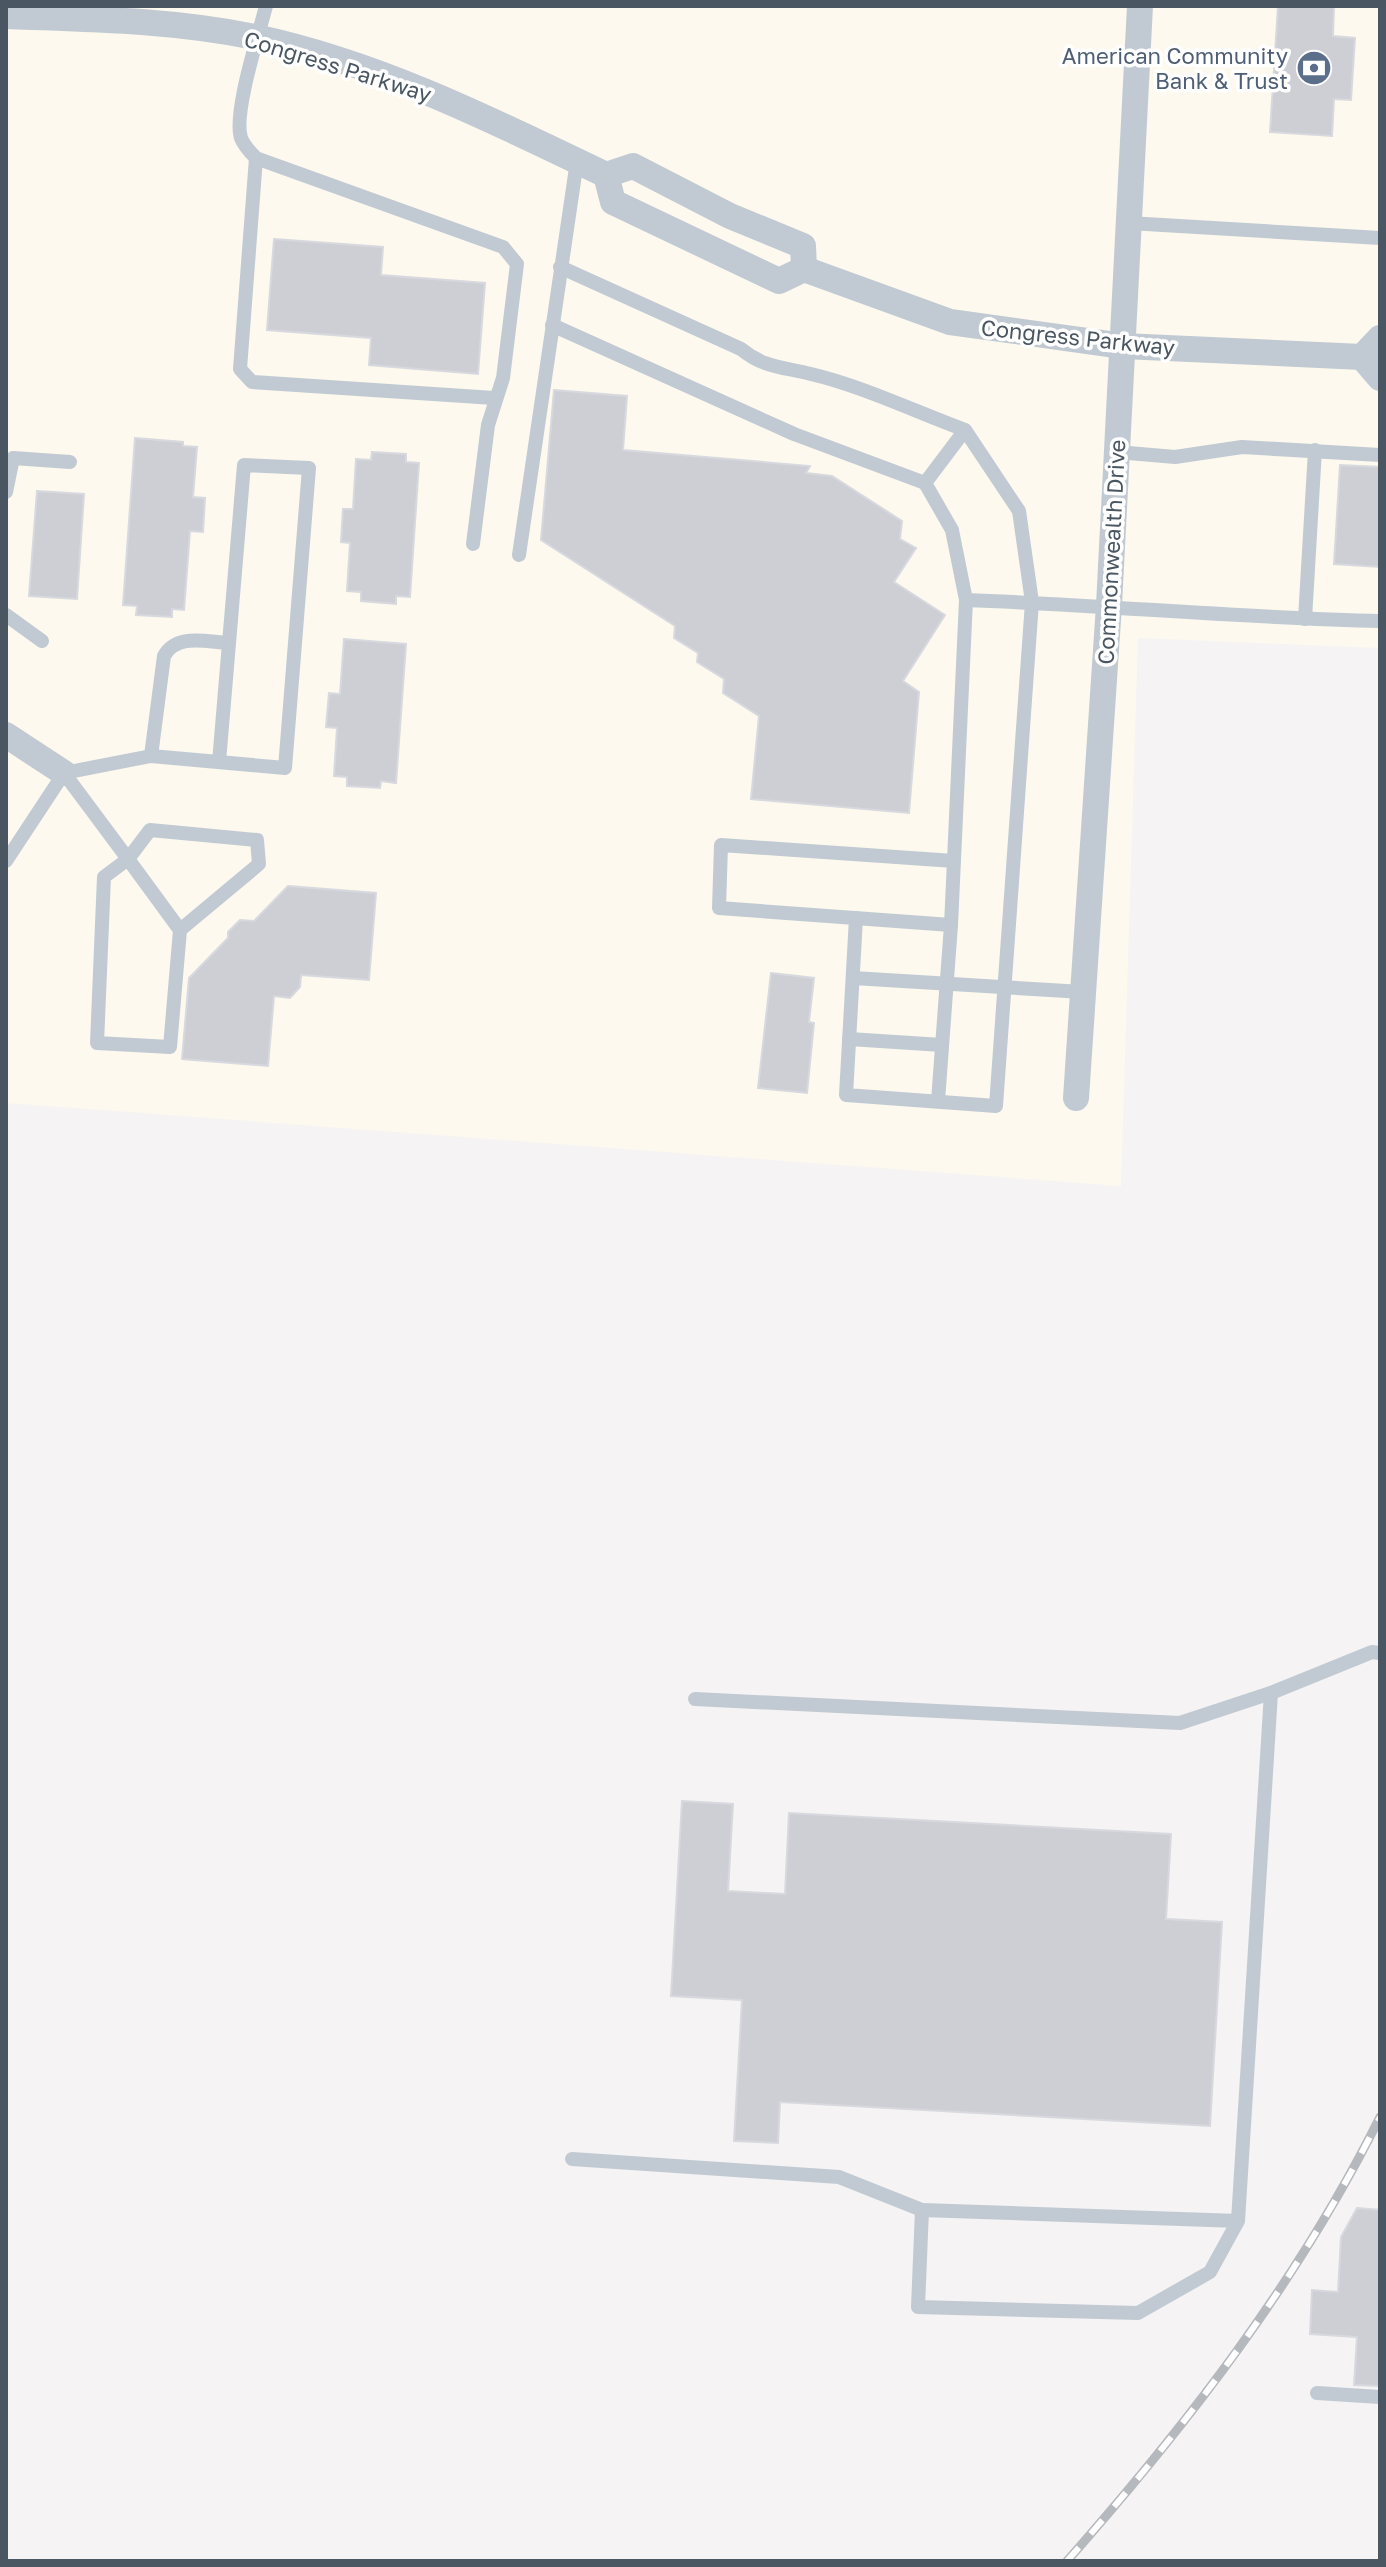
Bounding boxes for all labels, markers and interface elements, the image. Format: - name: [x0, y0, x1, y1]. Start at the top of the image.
- street label: Congress Parkway: [241, 25, 435, 107]
- place label: American Community Bank & Trust: [1062, 42, 1288, 94]
- bank icon: American Community Bank & Trust: [1295, 49, 1333, 87]
- street label: Congress Parkway: [980, 313, 1176, 361]
- street label: Commonwealth Drive: [1092, 439, 1130, 665]

